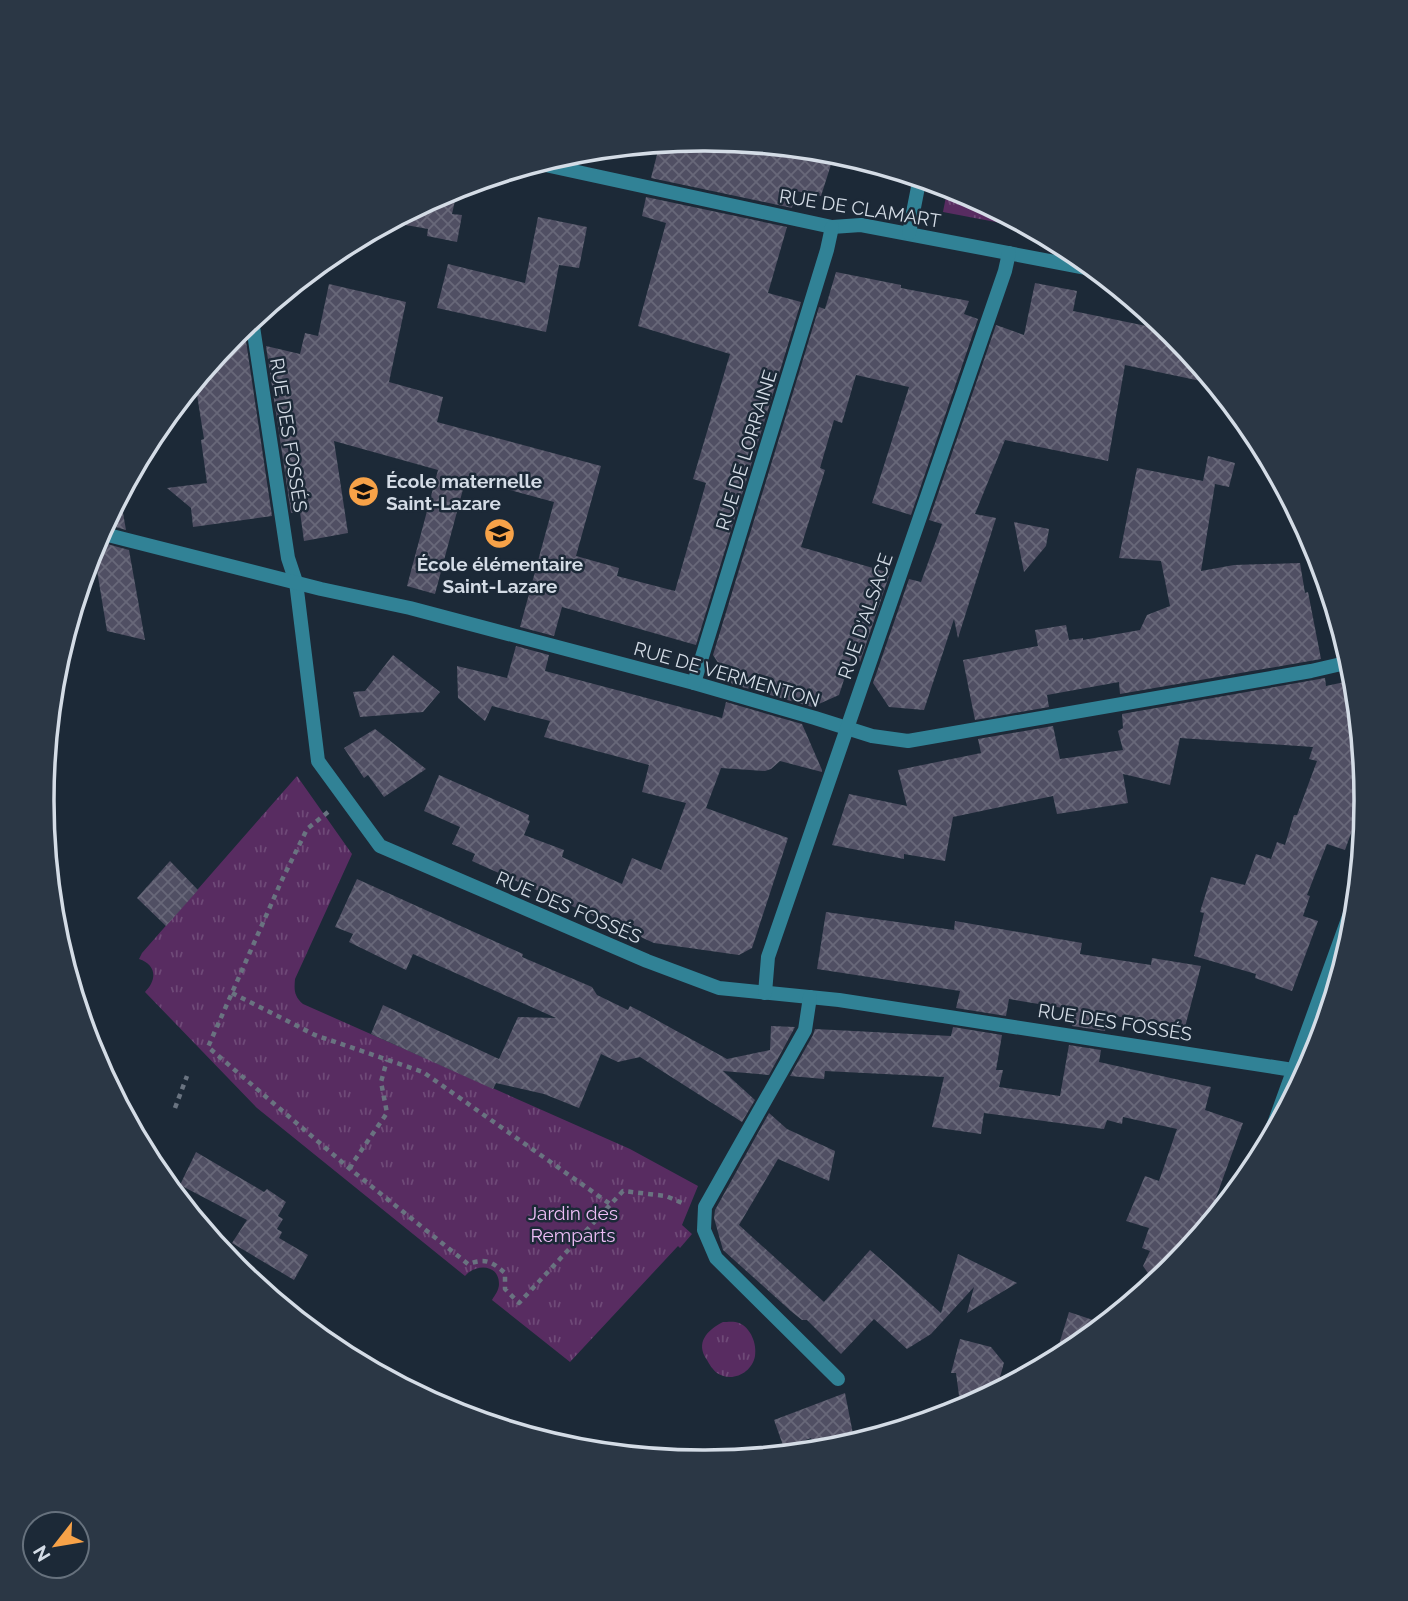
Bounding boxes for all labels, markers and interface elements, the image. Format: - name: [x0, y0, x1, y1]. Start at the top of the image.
- street label: RUE DE CLAMART: [778, 184, 943, 232]
- street label: RUE DES FOSSÉS: [266, 356, 312, 514]
- street label: RUE DE LORRAINE: [711, 367, 781, 533]
- place label: École maternelle Saint-Lazare: [386, 470, 542, 514]
- school or university icon: École maternelle Saint-Lazare: [346, 475, 380, 509]
- school or university icon: École élémentaire Saint-Lazare: [483, 516, 517, 550]
- street label: RUE D'ALSACE: [833, 550, 897, 682]
- place label: École élémentaire Saint-Lazare: [417, 553, 583, 597]
- street label: RUE DE VERMENTON: [632, 637, 822, 711]
- street label: RUE DES FOSSÉS: [493, 866, 645, 948]
- street label: RUE DES FOSSÉS: [1036, 999, 1194, 1045]
- park label: Jardin des Remparts: [528, 1202, 618, 1246]
- north arrow: [21, 1510, 91, 1580]
- text: N: [28, 1542, 55, 1566]

